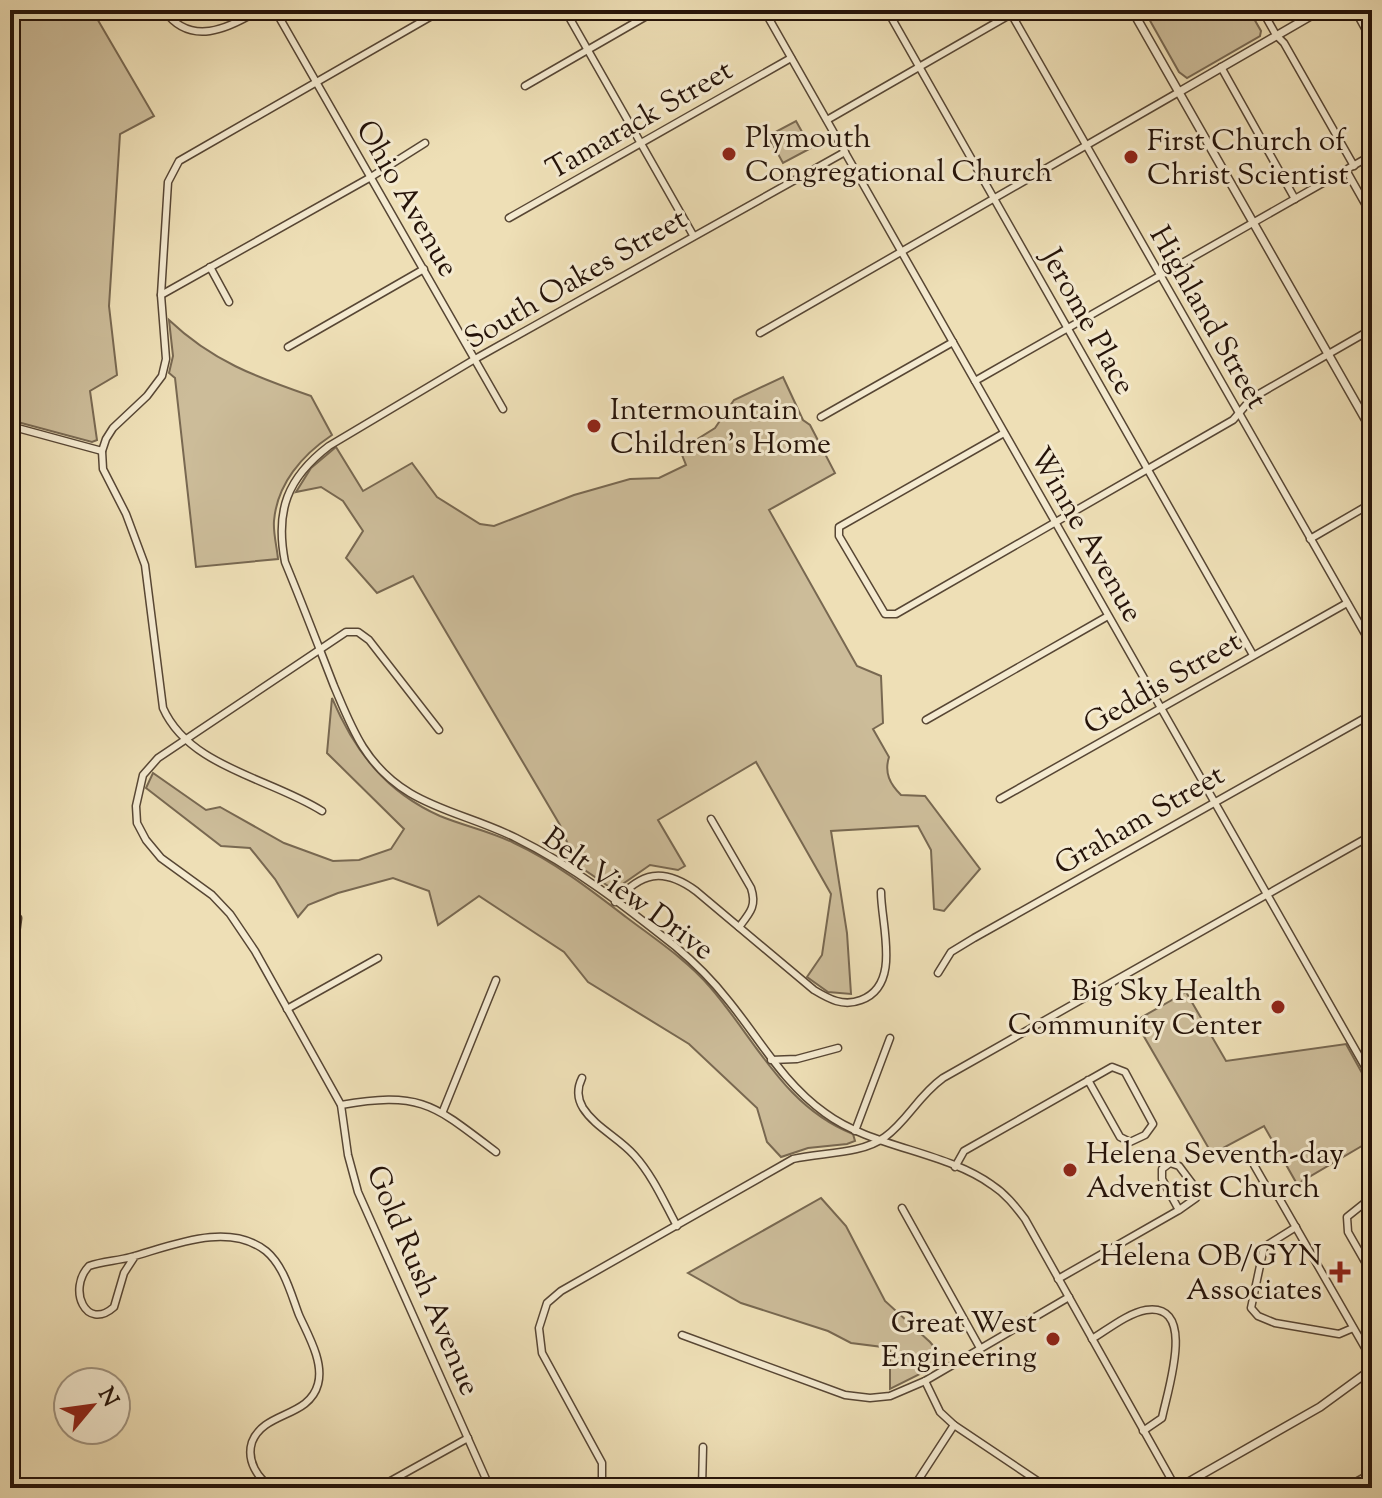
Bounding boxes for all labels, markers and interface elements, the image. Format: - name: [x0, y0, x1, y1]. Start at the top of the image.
- street label: Tamarack Street: [539, 50, 741, 192]
- street label: Ohio Avenue: [344, 113, 468, 286]
- place label: Plymouth Congregational Church: [745, 118, 1053, 195]
- place label: First Church of Christ Scientist: [1147, 121, 1349, 198]
- marker: Plymouth Congregational Church: [720, 145, 738, 163]
- marker: First Church of Christ Scientist: [1122, 148, 1140, 166]
- street label: South Oakes Street: [457, 199, 696, 361]
- street label: Highland Street: [1137, 219, 1277, 418]
- street label: Jerome Place: [1028, 239, 1145, 403]
- place label: Intermountain Children's Home: [610, 390, 831, 467]
- marker: Intermountain Children's Home: [585, 417, 603, 435]
- street label: Winne Avenue: [1017, 440, 1152, 631]
- street label: Geddis Street: [1076, 621, 1250, 747]
- street label: Graham Street: [1047, 755, 1233, 887]
- street label: Belt View Drive: [533, 818, 722, 972]
- place label: Big Sky Health Community Center: [1008, 971, 1262, 1048]
- marker: Big Sky Health Community Center: [1269, 998, 1287, 1016]
- place label: Helena Seventh-day Adventist Church: [1086, 1134, 1344, 1211]
- street label: Gold Rush Avenue: [354, 1159, 490, 1403]
- marker: Helena Seventh-day Adventist Church: [1061, 1161, 1079, 1179]
- place label: Helena OB/GYN Associates: [1100, 1236, 1322, 1313]
- marker: Helena OB/GYN Associates: [1329, 1261, 1351, 1283]
- place label: Great West Engineering: [881, 1303, 1037, 1380]
- marker: Great West Engineering: [1044, 1330, 1062, 1348]
- north arrow: [52, 1366, 132, 1446]
- text: N: [89, 1382, 125, 1414]

